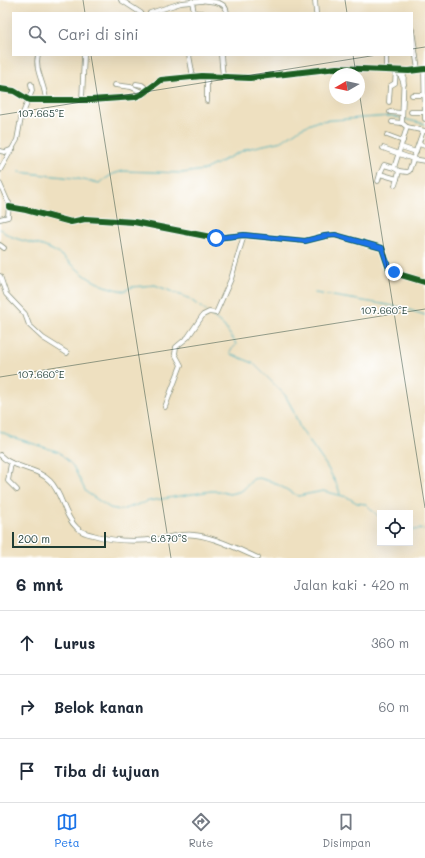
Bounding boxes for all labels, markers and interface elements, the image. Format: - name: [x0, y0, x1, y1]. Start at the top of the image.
- search box: [12, 12, 413, 56]
- icon: search: [26, 23, 48, 45]
- text: Cari di sini: [58, 24, 139, 44]
- north arrow: [329, 68, 365, 104]
- text: 107.665°E: [18, 106, 65, 120]
- route start: [207, 229, 225, 247]
- route end: [385, 263, 403, 281]
- text: 107.660°E: [361, 303, 408, 317]
- text: 107.660°E: [18, 367, 65, 381]
- map controls: [377, 510, 413, 546]
- button: locate: [377, 510, 413, 546]
- scale bar: [12, 530, 106, 549]
- text: 200 m: [18, 531, 50, 546]
- text: 6.870°S: [151, 531, 187, 545]
- text: 6 mnt: [16, 573, 63, 595]
- text: Jalan kaki · 420 m: [294, 576, 409, 593]
- icon: ahead: [16, 632, 38, 654]
- text: Lurus: [54, 633, 95, 653]
- text: 360 m: [371, 634, 409, 651]
- icon: right: [16, 696, 38, 718]
- text: Belok kanan: [54, 697, 143, 717]
- text: 60 m: [379, 698, 409, 715]
- icon: arrive: [16, 760, 38, 782]
- text: Tiba di tujuan: [54, 761, 159, 781]
- tab: Peta: [54, 811, 80, 850]
- tab: Rute: [189, 811, 213, 850]
- tab: Disimpan: [322, 811, 371, 850]

